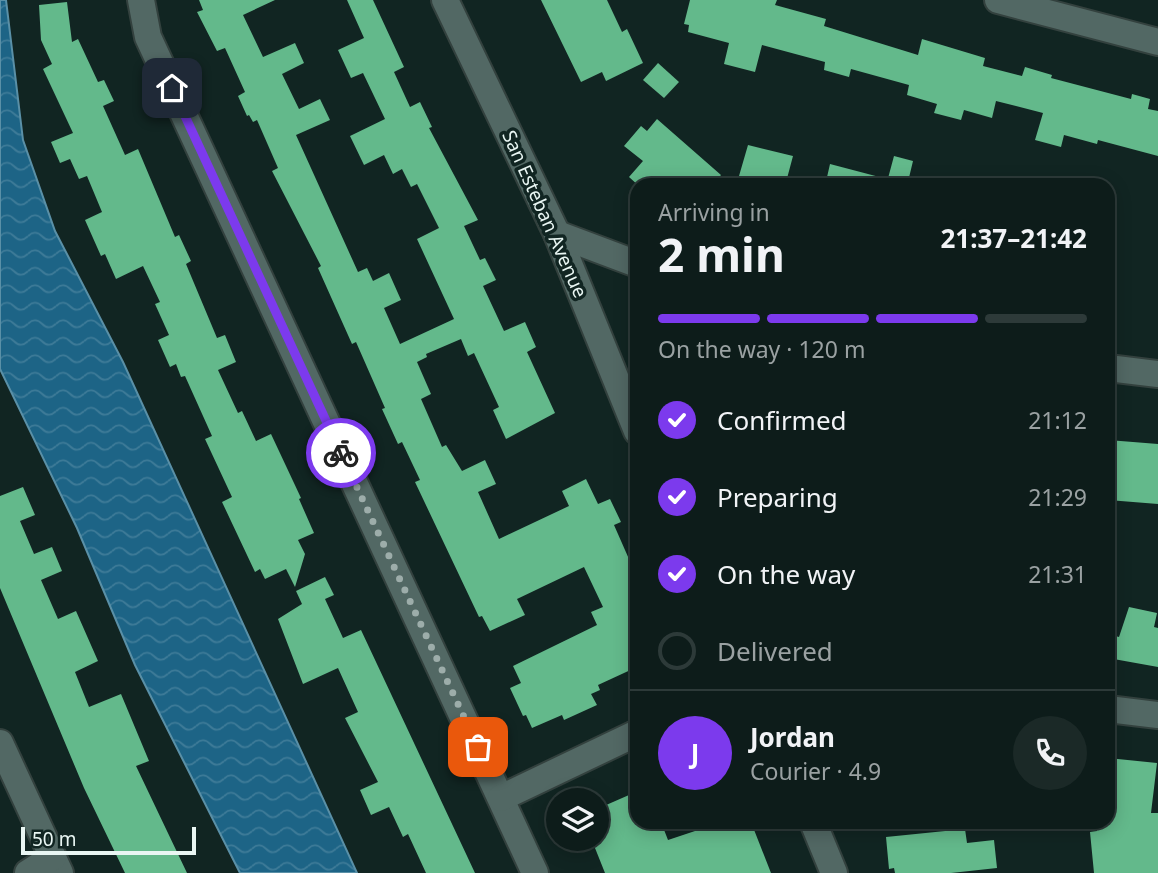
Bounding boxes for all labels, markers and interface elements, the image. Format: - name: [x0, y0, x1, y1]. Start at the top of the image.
- pin: [142, 58, 202, 118]
- icon: home: [153, 69, 191, 107]
- street label: San Esteban Avenue: [496, 126, 594, 302]
- text: Arriving in: [658, 196, 770, 228]
- text: 21:37–21:42: [940, 220, 1087, 256]
- text: 2 min: [658, 223, 785, 285]
- text: On the way · 120 m: [658, 333, 865, 365]
- icon: check: [658, 401, 696, 439]
- text: Confirmed: [717, 402, 847, 438]
- text: 21:12: [1028, 404, 1087, 436]
- courier: [306, 418, 376, 488]
- icon: bike: [322, 434, 360, 472]
- icon: check: [658, 478, 696, 516]
- text: Preparing: [717, 479, 838, 515]
- text: 21:29: [1028, 481, 1087, 513]
- icon: check: [658, 555, 696, 593]
- text: On the way: [717, 556, 855, 592]
- text: 21:31: [1028, 558, 1087, 590]
- text: Delivered: [717, 633, 833, 669]
- button: phone: [1013, 716, 1087, 790]
- pin: [448, 717, 508, 777]
- text: Jordan: [750, 719, 835, 755]
- icon: bag: [459, 728, 497, 766]
- text: J: [691, 735, 699, 771]
- text: Courier · 4.9: [750, 755, 881, 787]
- map controls: [546, 788, 609, 851]
- button: layers: [546, 788, 609, 851]
- scale bar: [21, 824, 196, 856]
- text: 50 m: [32, 826, 76, 852]

